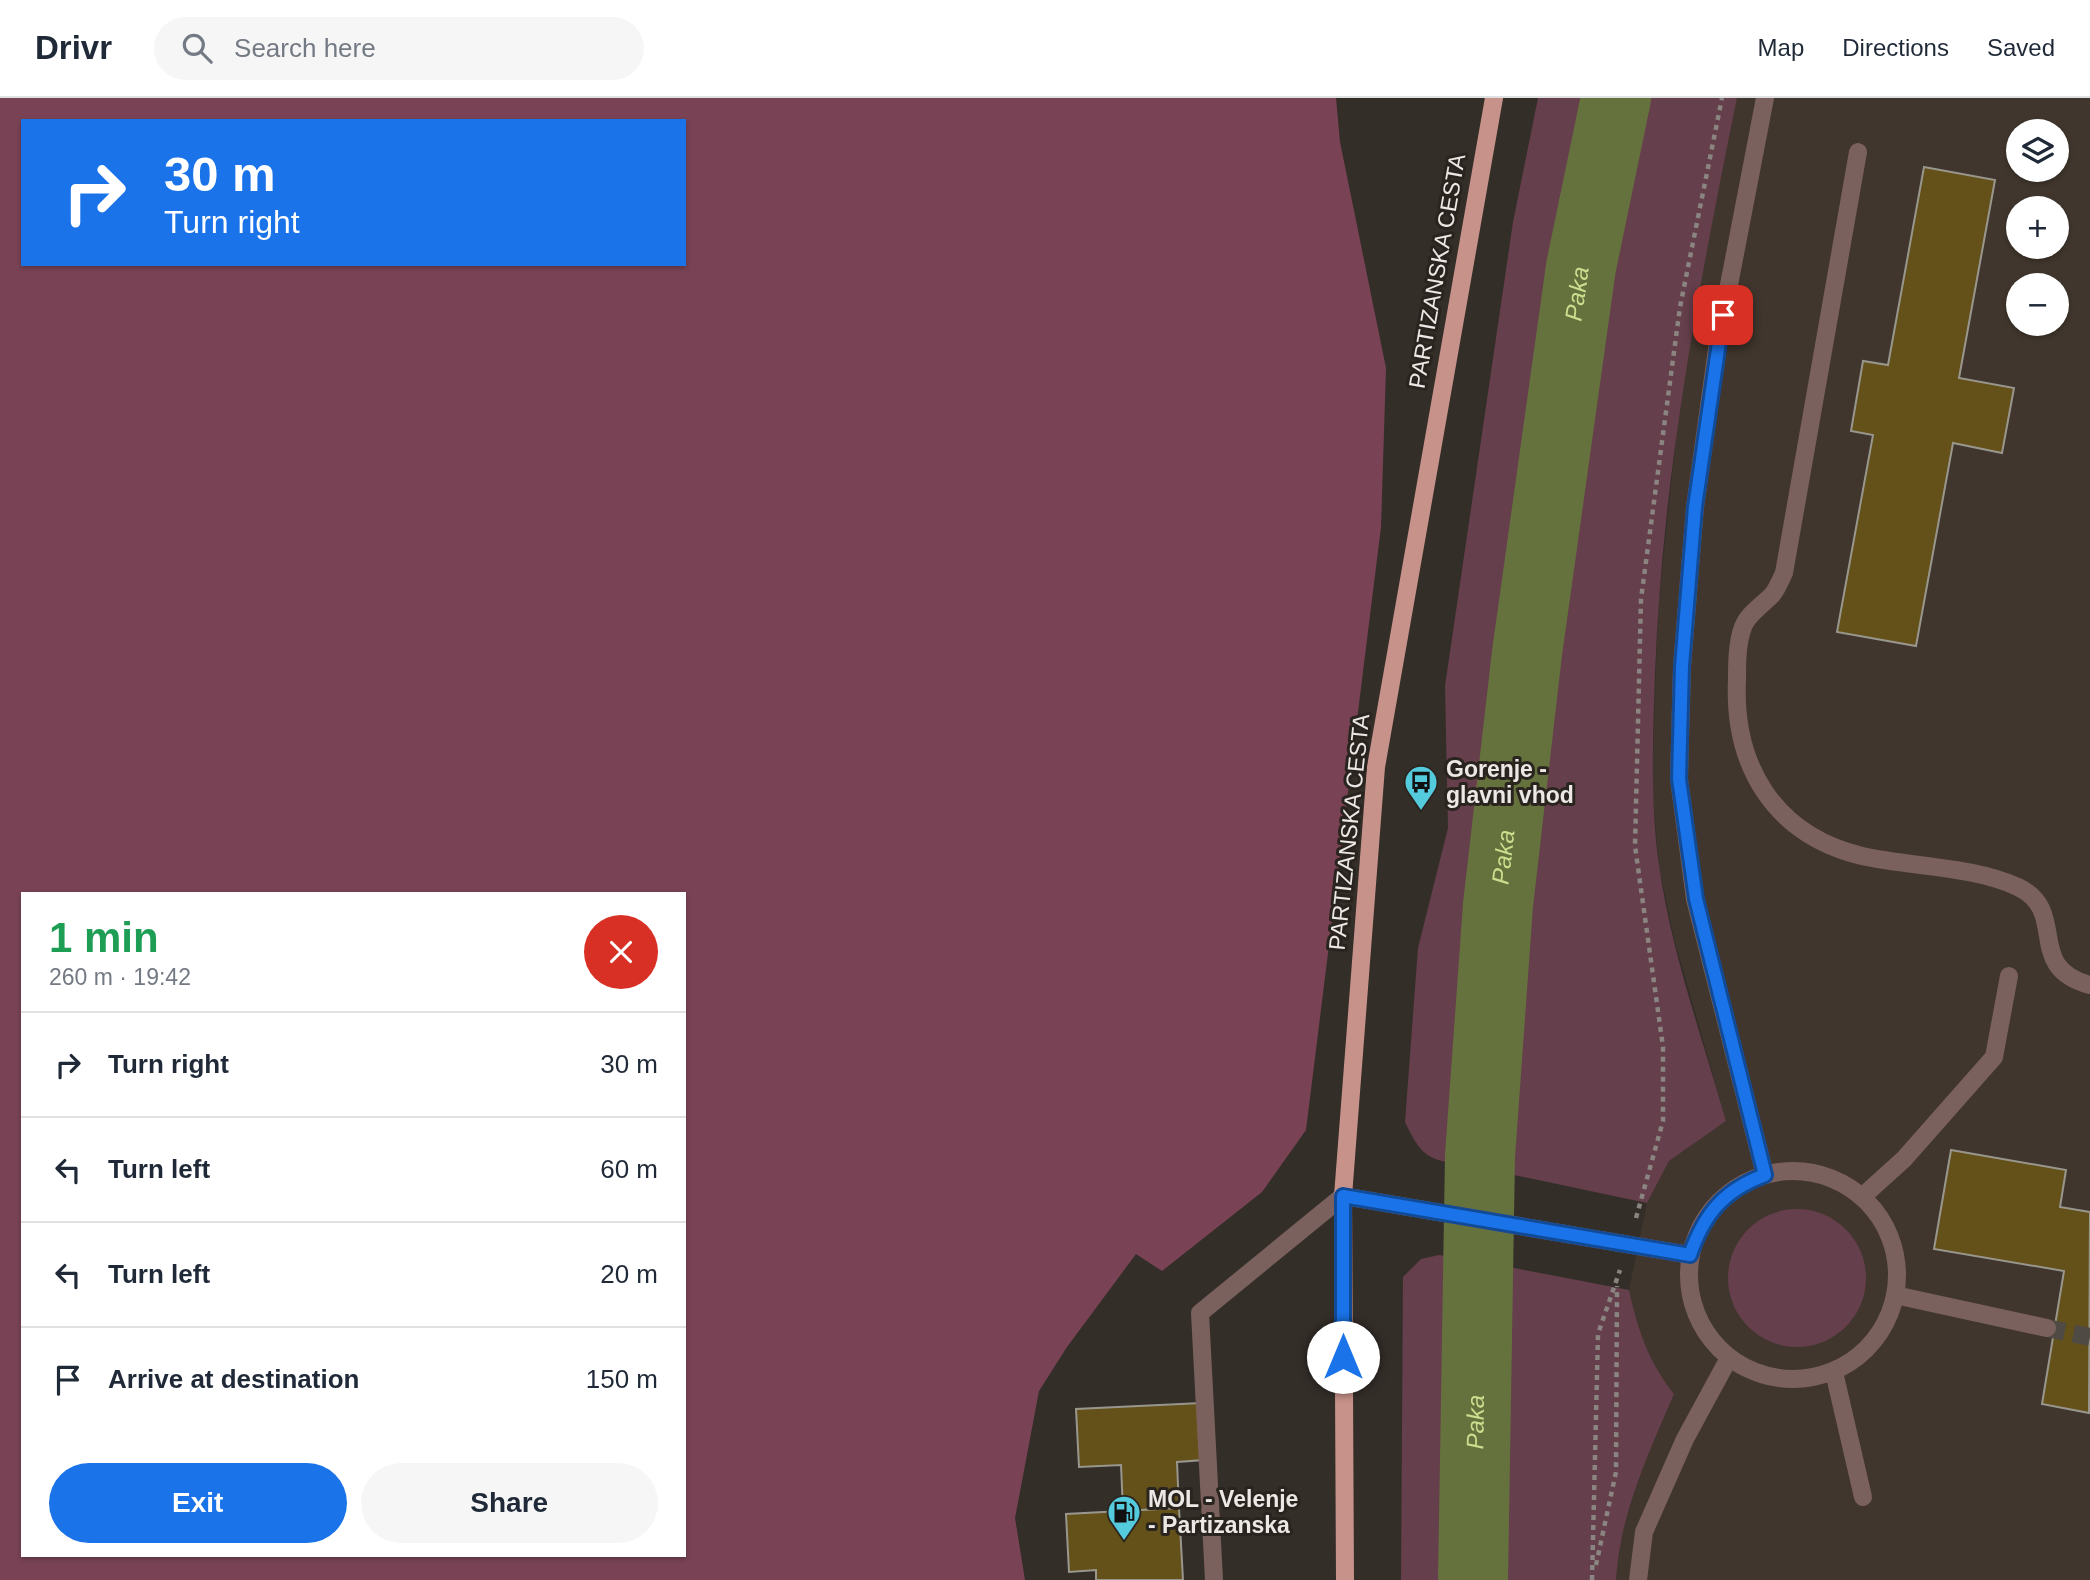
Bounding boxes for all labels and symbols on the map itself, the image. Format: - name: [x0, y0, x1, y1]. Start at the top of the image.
- street label: PARTIZANSKA CESTA: [1404, 151, 1471, 390]
- water label: Paka: [1560, 265, 1594, 323]
- pin: [1693, 285, 1753, 345]
- street label: PARTIZANSKA CESTA: [1324, 712, 1374, 952]
- place label: Gorenje - glavni vhod: [1446, 756, 1574, 808]
- bus stop icon: Gorenje - glavni vhod: [1402, 763, 1440, 812]
- water label: Paka: [1486, 828, 1520, 886]
- position arrow: [1306, 1320, 1380, 1394]
- water label: Paka: [1461, 1394, 1489, 1450]
- place label: MOL - Velenje - Partizanska: [1148, 1486, 1298, 1538]
- fuel station icon: MOL - Velenje - Partizanska: [1105, 1493, 1143, 1542]

